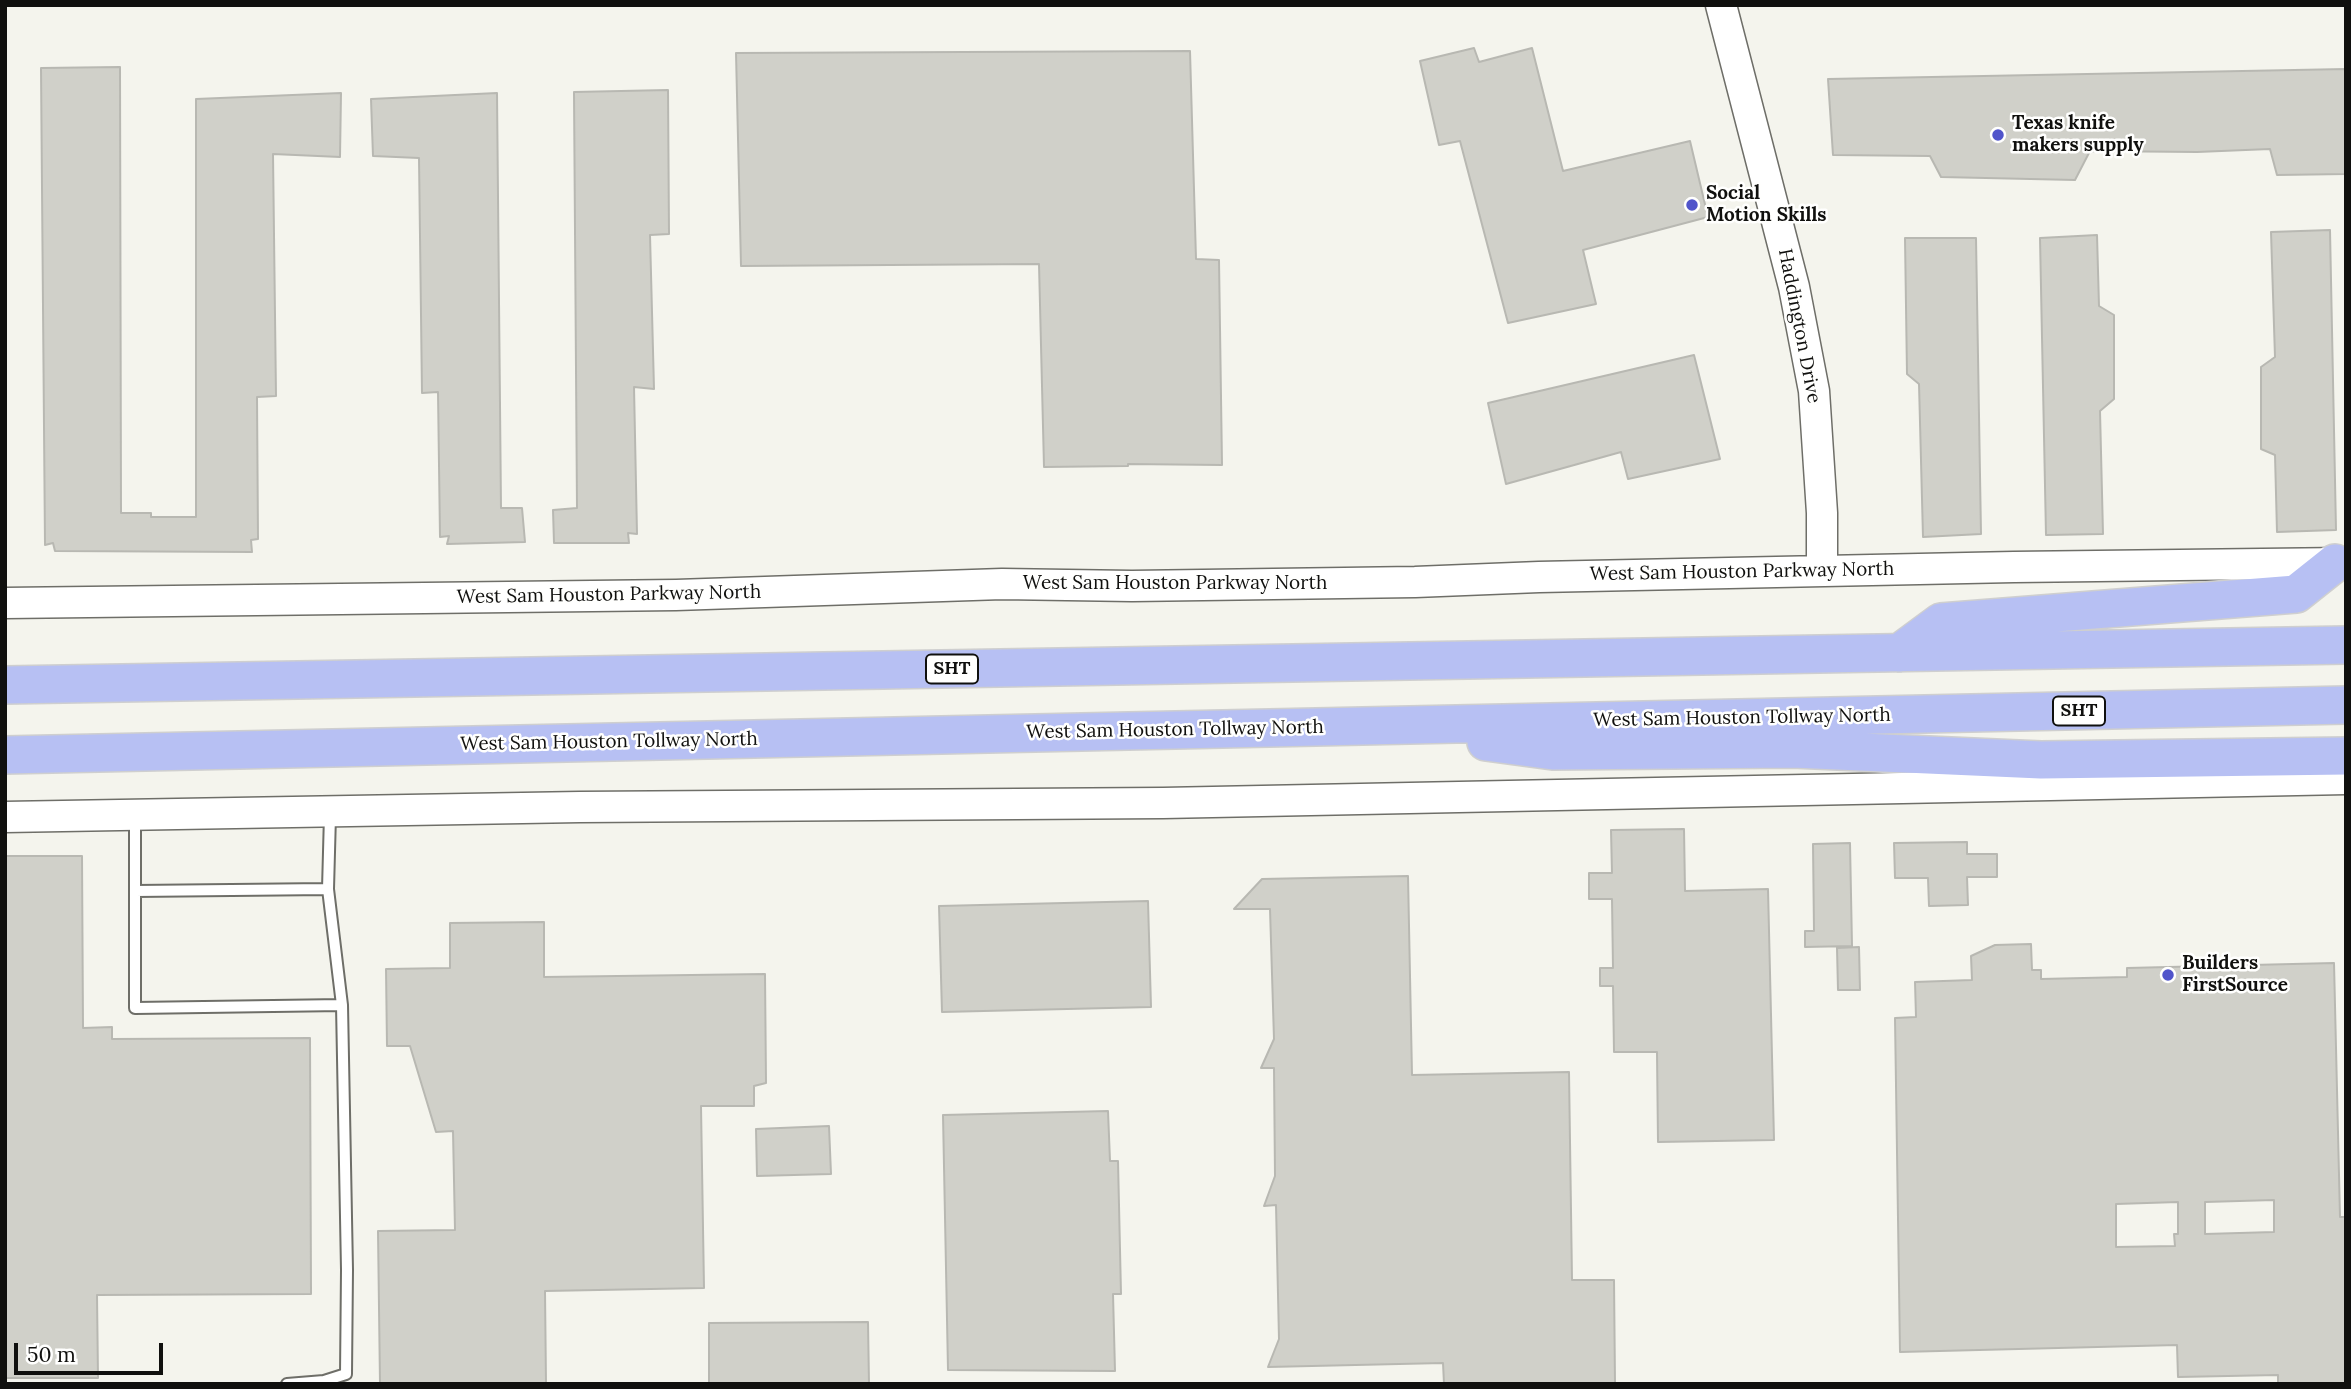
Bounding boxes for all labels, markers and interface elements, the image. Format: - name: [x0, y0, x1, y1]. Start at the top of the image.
- place label: Texas knife makers supply: [2012, 113, 2144, 157]
- marker: Texas knife makers supply: [1990, 127, 2006, 143]
- place label: Social Motion Skills: [1706, 183, 1827, 227]
- marker: Social Motion Skills: [1684, 197, 1700, 213]
- street label: Haddington Drive: [1773, 247, 1825, 405]
- street label: West Sam Houston Parkway North: [1590, 558, 1894, 586]
- street label: West Sam Houston Parkway North: [1023, 573, 1327, 595]
- street label: West Sam Houston Parkway North: [457, 581, 761, 609]
- road number: SHT: [926, 654, 978, 684]
- road number: SHT: [2053, 696, 2105, 726]
- street label: West Sam Houston Tollway North: [1593, 704, 1891, 732]
- street label: West Sam Houston Tollway North: [1026, 716, 1324, 744]
- street label: West Sam Houston Tollway North: [460, 728, 758, 756]
- place label: Builders FirstSource: [2182, 953, 2288, 997]
- marker: Builders FirstSource: [2160, 967, 2176, 983]
- scale bar: [18, 1330, 166, 1374]
- text: 50 m: [27, 1341, 76, 1368]

